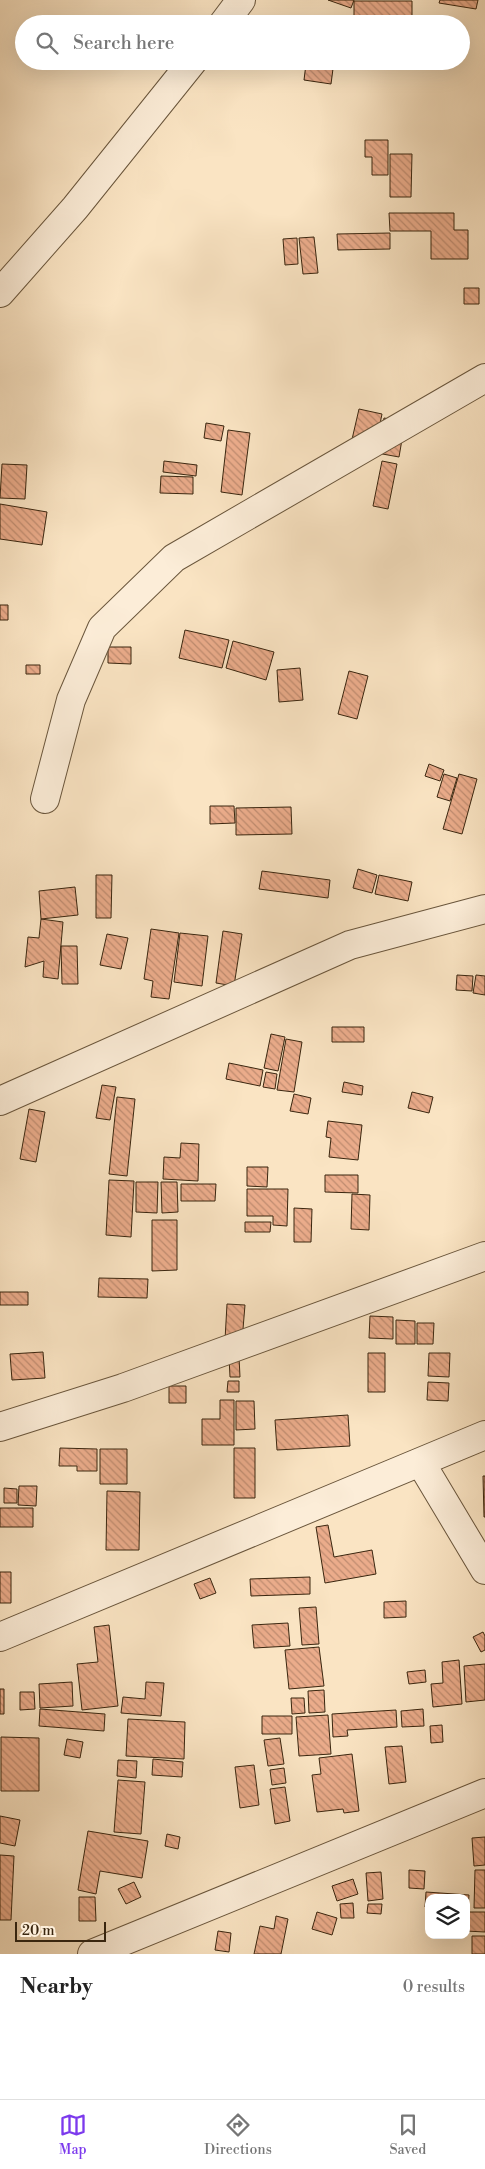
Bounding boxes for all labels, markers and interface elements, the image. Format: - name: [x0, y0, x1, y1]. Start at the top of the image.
- search box: [15, 15, 470, 70]
- icon: search: [33, 29, 61, 57]
- text: Search here: [73, 31, 174, 55]
- map controls: [425, 1894, 470, 1939]
- button: layers: [425, 1894, 470, 1939]
- scale bar: [15, 1919, 106, 1942]
- text: 20 m: [22, 1922, 54, 1940]
- text: Nearby: [20, 1974, 93, 2000]
- text: 0 results: [403, 1977, 465, 1997]
- tab: Map: [59, 2111, 87, 2159]
- tab: Directions: [204, 2111, 272, 2159]
- tab: Saved: [389, 2111, 426, 2159]

